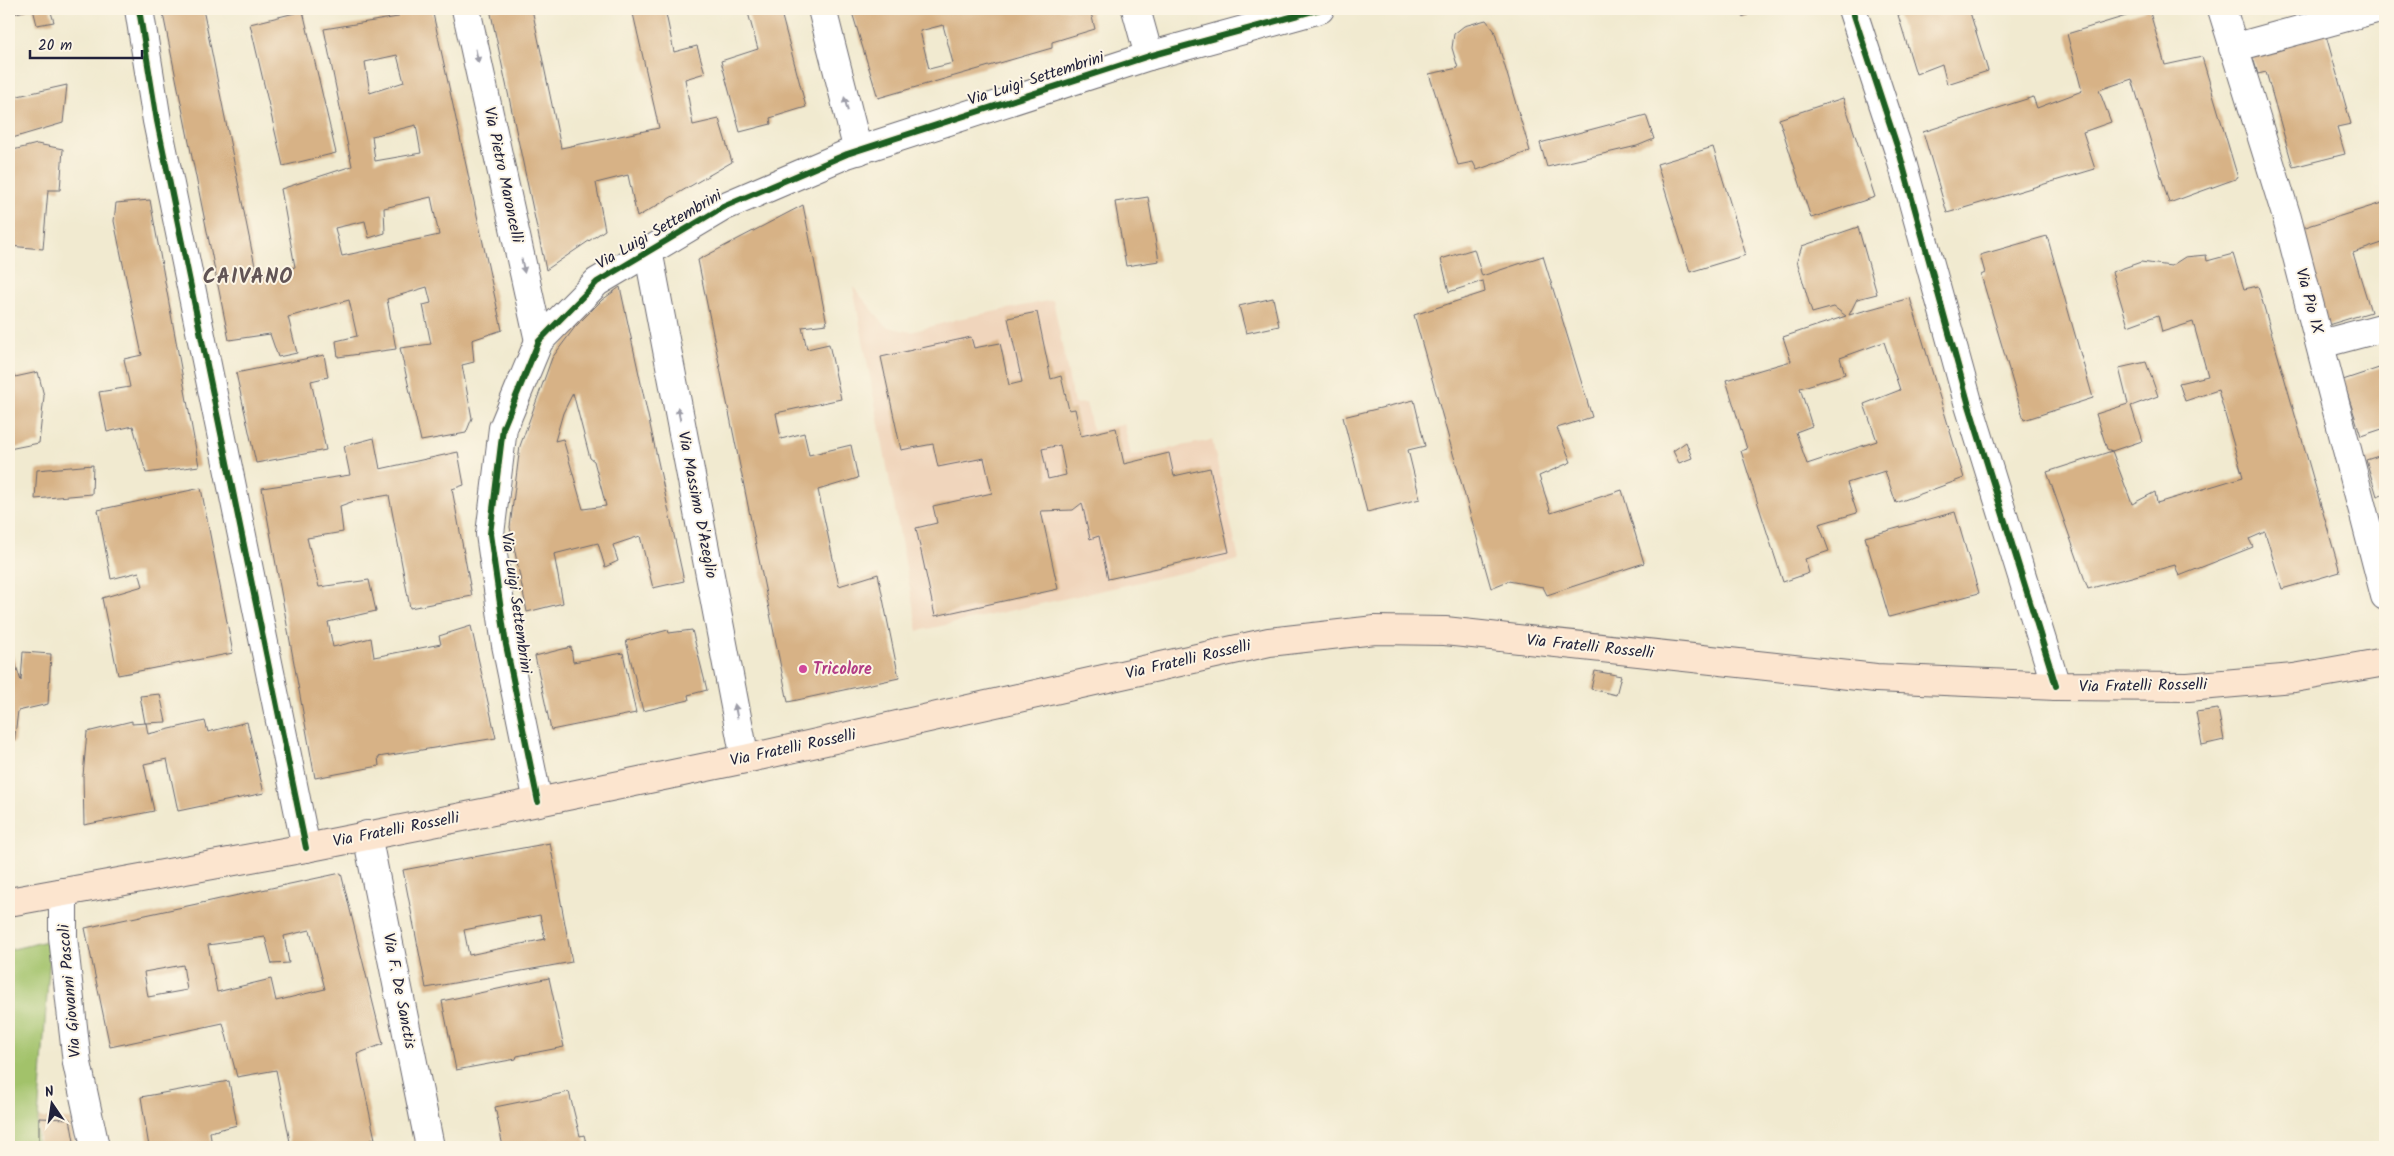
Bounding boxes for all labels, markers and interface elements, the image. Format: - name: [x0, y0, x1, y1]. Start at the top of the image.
- scale bar: [30, 28, 142, 60]
- text: 20 m: [38, 34, 72, 58]
- street label: Via Luigi Settembrini: [965, 45, 1109, 113]
- one-way arrow: [473, 49, 481, 64]
- one-way arrow: [842, 96, 850, 111]
- street label: Via Pietro Maroncelli: [476, 105, 530, 246]
- street label: Via Luigi Settembrini: [591, 183, 728, 276]
- one-way arrow: [519, 259, 527, 274]
- district label: CAIVANO: [203, 261, 293, 294]
- street label: Via Pio IX: [2288, 265, 2330, 338]
- one-way arrow: [675, 406, 683, 422]
- street label: Via Massimo D'Azeglio: [670, 429, 724, 581]
- street label: Via Luigi Settembrini: [494, 531, 538, 676]
- street label: Via Fratelli Rosselli: [1525, 628, 1656, 666]
- street label: Via Fratelli Rosselli: [1123, 633, 1254, 687]
- place label: Tricolore: [813, 657, 872, 682]
- marker: Tricolore: [797, 663, 809, 675]
- street label: Via Fratelli Rosselli: [2079, 672, 2208, 700]
- one-way arrow: [732, 704, 740, 719]
- street label: Via Fratelli Rosselli: [728, 722, 859, 774]
- street label: Via Fratelli Rosselli: [331, 805, 462, 854]
- street label: Via Giovanni Pascoli: [52, 922, 88, 1059]
- street label: Via F. De Sanctis: [376, 931, 422, 1051]
- north arrow: [28, 1078, 78, 1128]
- text: N: [43, 1081, 56, 1104]

